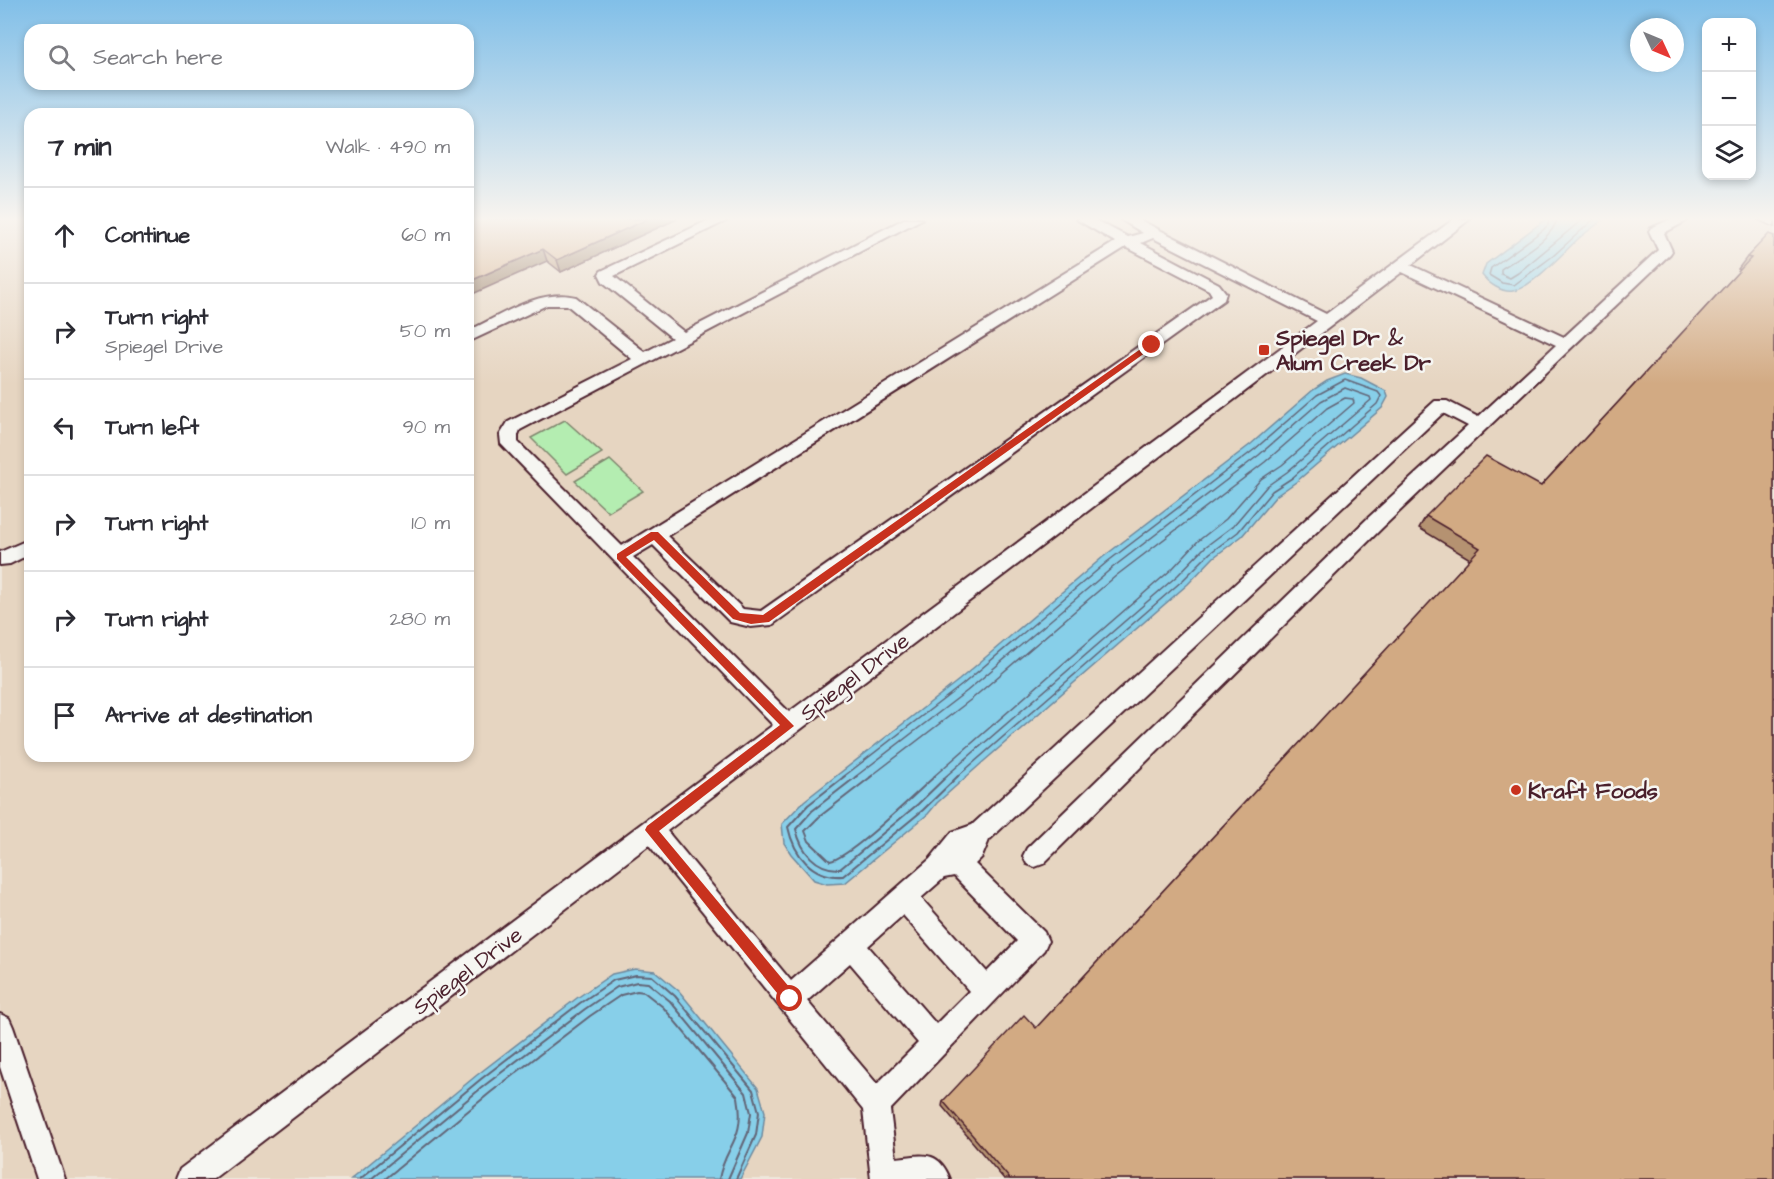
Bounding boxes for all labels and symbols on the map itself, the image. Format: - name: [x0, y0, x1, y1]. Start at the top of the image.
- north arrow: [1630, 18, 1684, 72]
- place label: Spiegel Dr & Alum Creek Dr: [1275, 323, 1432, 379]
- route end: [1138, 331, 1164, 357]
- marker: Spiegel Dr & Alum Creek Dr: [1257, 343, 1271, 357]
- street label: Spiegel Drive: [794, 626, 917, 730]
- place label: Kraft Foods: [1528, 776, 1658, 807]
- marker: Kraft Foods: [1509, 783, 1523, 797]
- street label: Spiegel Drive: [407, 920, 530, 1024]
- route start: [776, 985, 802, 1011]

